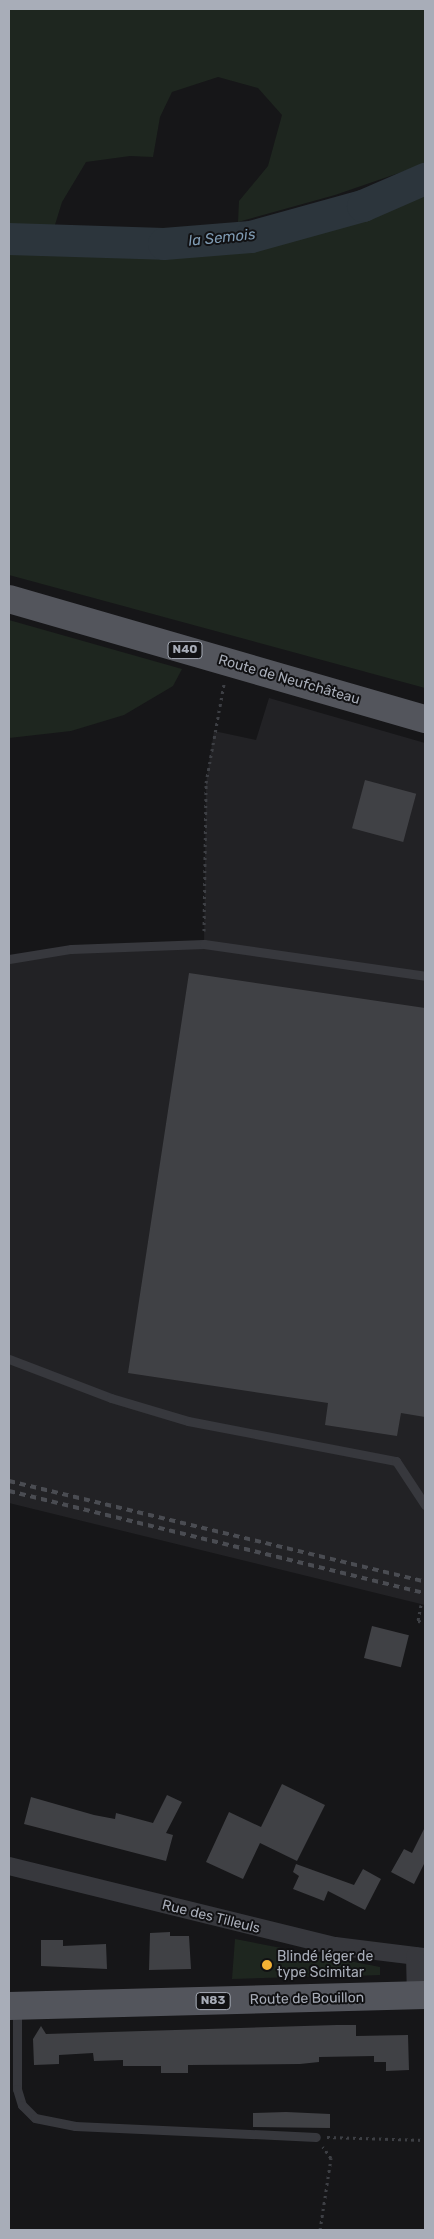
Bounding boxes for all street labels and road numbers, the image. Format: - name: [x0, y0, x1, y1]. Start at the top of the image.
- road number: N40: [168, 640, 202, 660]
- street label: Route de Neufchâteau: [216, 652, 362, 708]
- street label: Rue des Tilleuls: [160, 1897, 262, 1937]
- street label: Route de Bouillon: [250, 1990, 364, 2008]
- road number: N83: [196, 1992, 230, 2010]

